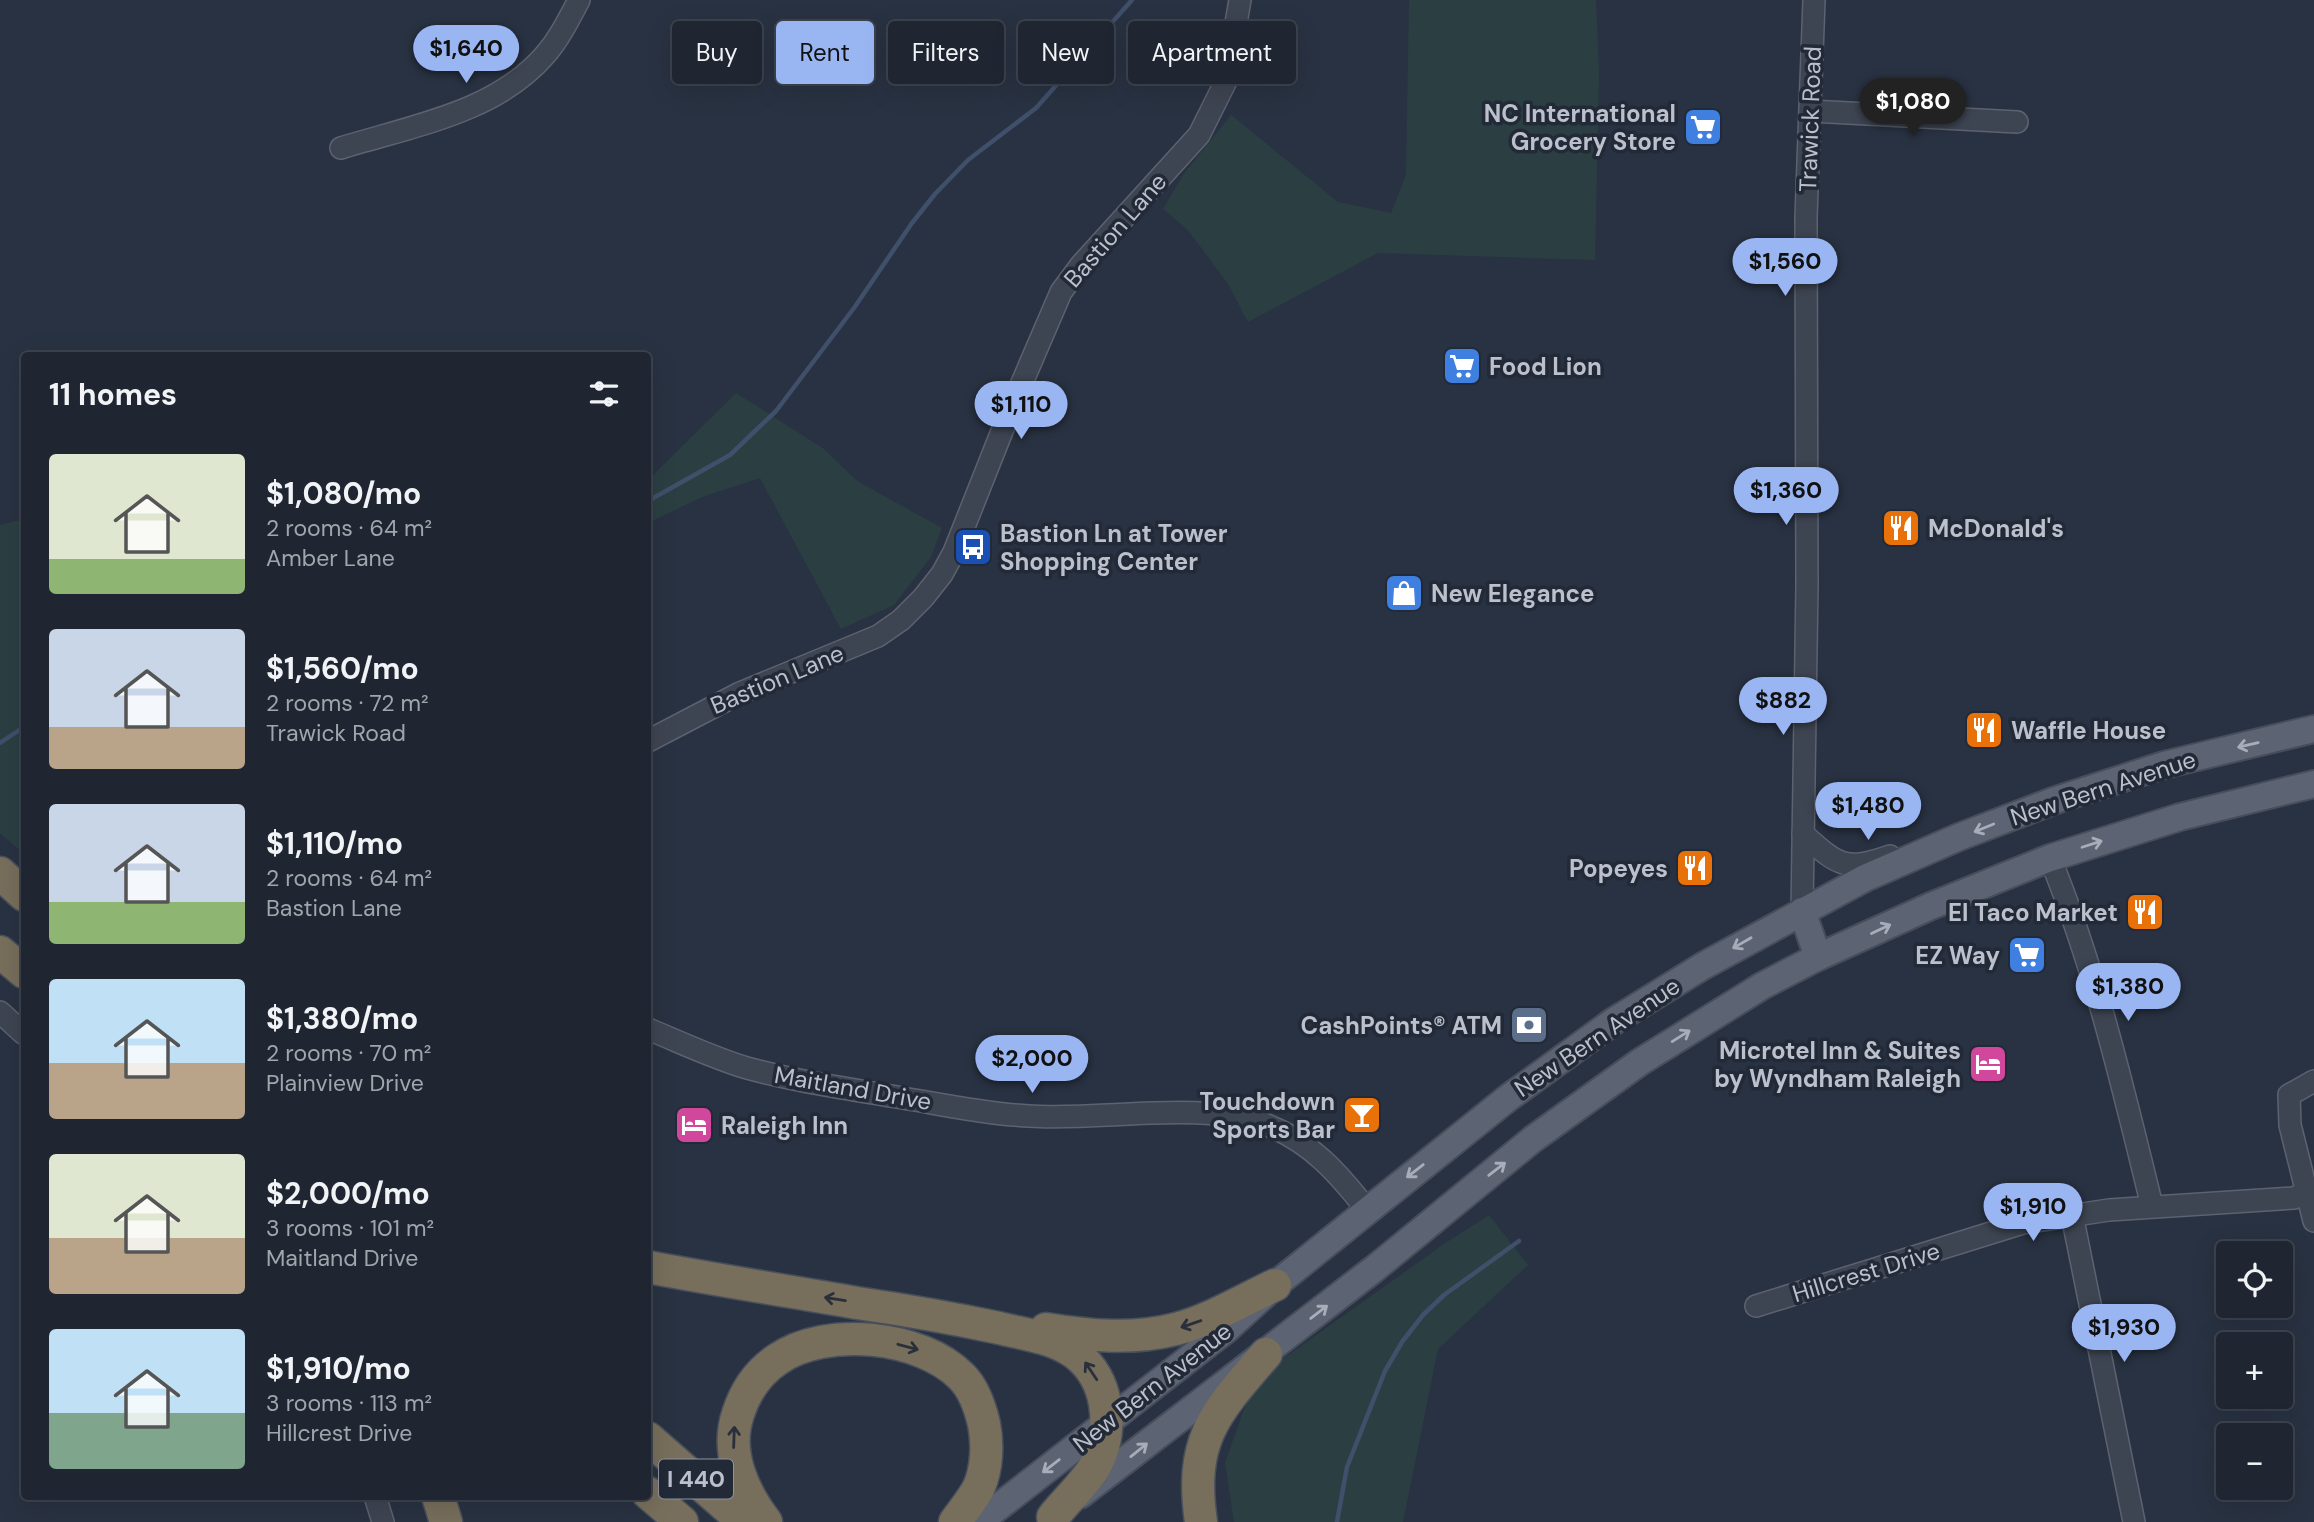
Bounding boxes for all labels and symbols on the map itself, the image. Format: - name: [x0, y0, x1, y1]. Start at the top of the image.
- pin: $1,640: [409, 25, 523, 85]
- street label: Trawick Road: [1792, 46, 1828, 192]
- pin: $1,080: [1856, 78, 1970, 138]
- place label: NC International Grocery Store: [1484, 98, 1676, 157]
- supermarket icon: NC International Grocery Store: [1682, 106, 1724, 148]
- street label: Bastion Lane: [1057, 166, 1173, 294]
- pin: $1,560: [1728, 238, 1842, 298]
- supermarket icon: Food Lion: [1441, 345, 1483, 387]
- place label: Food Lion: [1489, 351, 1602, 382]
- pin: $1,110: [964, 382, 1078, 441]
- pin: $1,360: [1729, 468, 1843, 527]
- restaurant icon: McDonald's: [1880, 507, 1922, 549]
- place label: McDonald's: [1928, 513, 2064, 544]
- place label: Bastion Ln at Tower Shopping Center: [1000, 518, 1228, 577]
- bus stop icon: Bastion Ln at Tower Shopping Center: [952, 526, 994, 568]
- shop icon: New Elegance: [1383, 572, 1425, 614]
- place label: New Elegance: [1431, 578, 1595, 609]
- street label: Bastion Lane: [706, 637, 848, 721]
- pin: $882: [1742, 678, 1824, 737]
- restaurant icon: Waffle House: [1963, 709, 2005, 751]
- place label: Waffle House: [2011, 715, 2166, 746]
- one-way arrow: [2237, 739, 2259, 752]
- street label: New Bern Avenue: [2006, 743, 2200, 833]
- pin: $1,480: [1811, 782, 1925, 842]
- one-way arrow: [1974, 822, 1996, 835]
- one-way arrow: [2080, 837, 2102, 849]
- restaurant icon: Popeyes: [1674, 847, 1716, 889]
- place label: Popeyes: [1569, 853, 1668, 884]
- restaurant icon: El Taco Market: [2124, 891, 2166, 933]
- place label: El Taco Market: [1948, 897, 2118, 928]
- one-way arrow: [1869, 922, 1891, 935]
- supermarket icon: EZ Way: [2006, 934, 2048, 976]
- one-way arrow: [1733, 936, 1753, 950]
- place label: EZ Way: [1915, 940, 2000, 971]
- pin: $1,380: [2071, 964, 2185, 1023]
- street label: New Bern Avenue: [1508, 970, 1686, 1104]
- bank icon: CashPoints® ATM: [1508, 1004, 1550, 1046]
- place label: CashPoints® ATM: [1301, 1010, 1502, 1041]
- one-way arrow: [1671, 1029, 1690, 1044]
- place label: Microtel Inn & Suites by Wyndham Raleigh: [1714, 1035, 1961, 1094]
- pin: $2,000: [975, 1036, 1089, 1095]
- hotel icon: Microtel Inn & Suites by Wyndham Raleigh: [1967, 1043, 2009, 1085]
- street label: Maitland Drive: [772, 1059, 934, 1117]
- place label: Touchdown Sports Bar: [1200, 1086, 1335, 1145]
- bar icon: Touchdown Sports Bar: [1341, 1094, 1383, 1136]
- hotel icon: Raleigh Inn: [673, 1104, 715, 1146]
- place label: Raleigh Inn: [721, 1110, 848, 1141]
- one-way arrow: [1487, 1162, 1505, 1177]
- one-way arrow: [1407, 1163, 1425, 1178]
- pin: $1,910: [1976, 1184, 2090, 1243]
- street label: Hillcrest Drive: [1788, 1235, 1944, 1309]
- one-way arrow: [824, 1292, 847, 1305]
- one-way arrow: [1310, 1304, 1328, 1319]
- pin: $1,930: [2067, 1304, 2181, 1364]
- street label: New Bern Avenue: [1066, 1315, 1238, 1459]
- one-way arrow: [1181, 1319, 1203, 1331]
- one-way arrow: [897, 1341, 919, 1354]
- one-way arrow: [1084, 1362, 1098, 1381]
- one-way arrow: [728, 1426, 741, 1449]
- one-way arrow: [1129, 1443, 1147, 1458]
- one-way arrow: [1042, 1459, 1061, 1474]
- road number: I 440: [659, 1460, 733, 1498]

